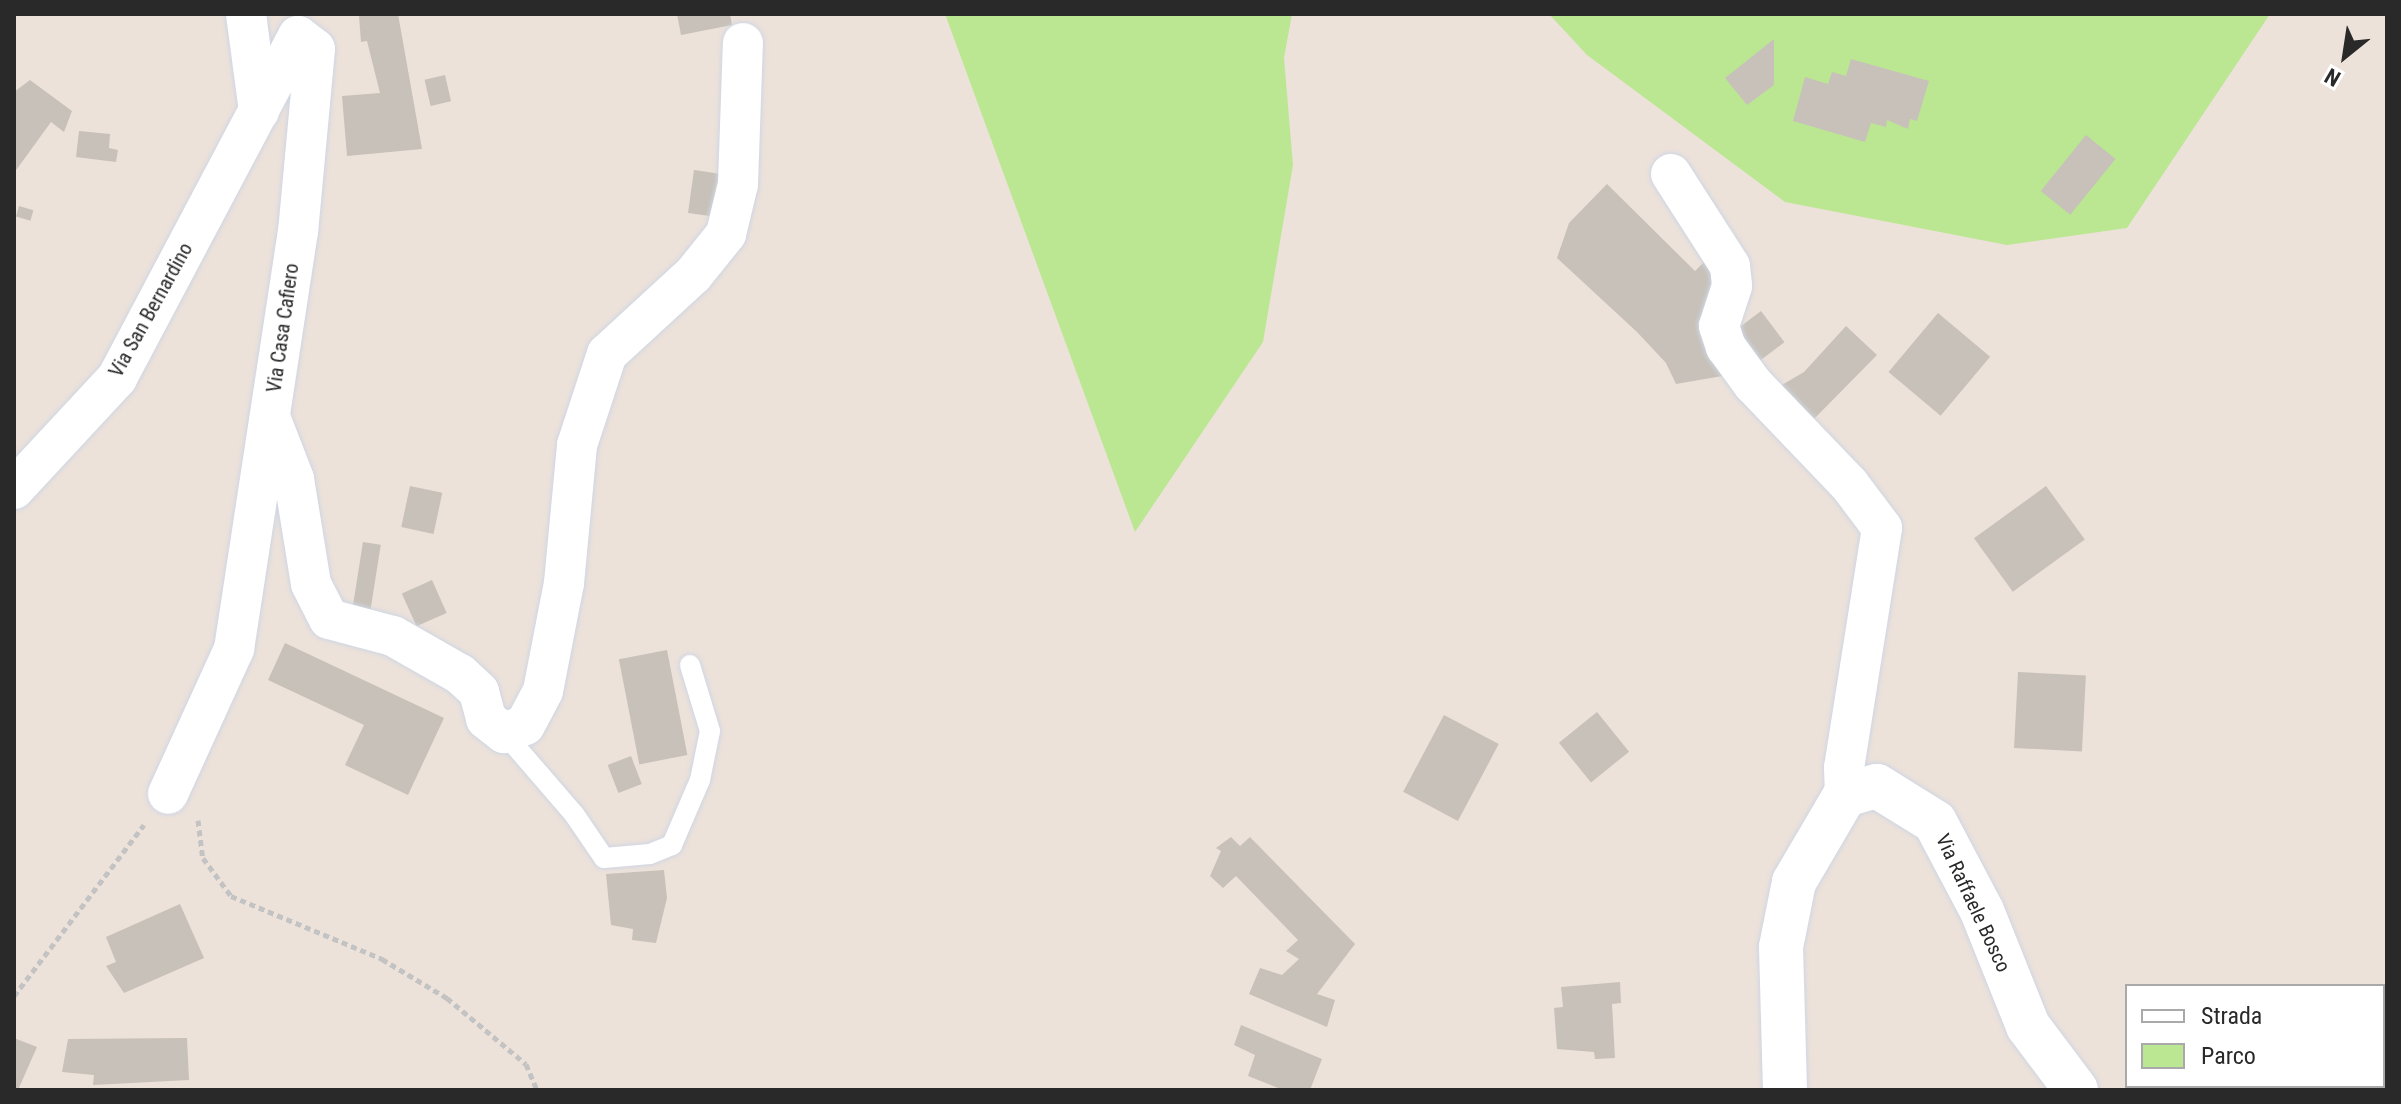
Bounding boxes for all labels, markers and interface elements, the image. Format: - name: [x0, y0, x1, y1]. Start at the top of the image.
- north arrow: [2305, 16, 2385, 96]
- text: N: [2321, 63, 2345, 91]
- street label: Via San Bernardino: [104, 239, 198, 381]
- street label: Via Casa Cafiero: [262, 262, 304, 394]
- street label: Via Raffaele Bosco: [1930, 830, 2016, 976]
- legend: [2125, 984, 2385, 1088]
- text: Strada: [2201, 1002, 2262, 1030]
- text: Parco: [2201, 1042, 2256, 1070]

